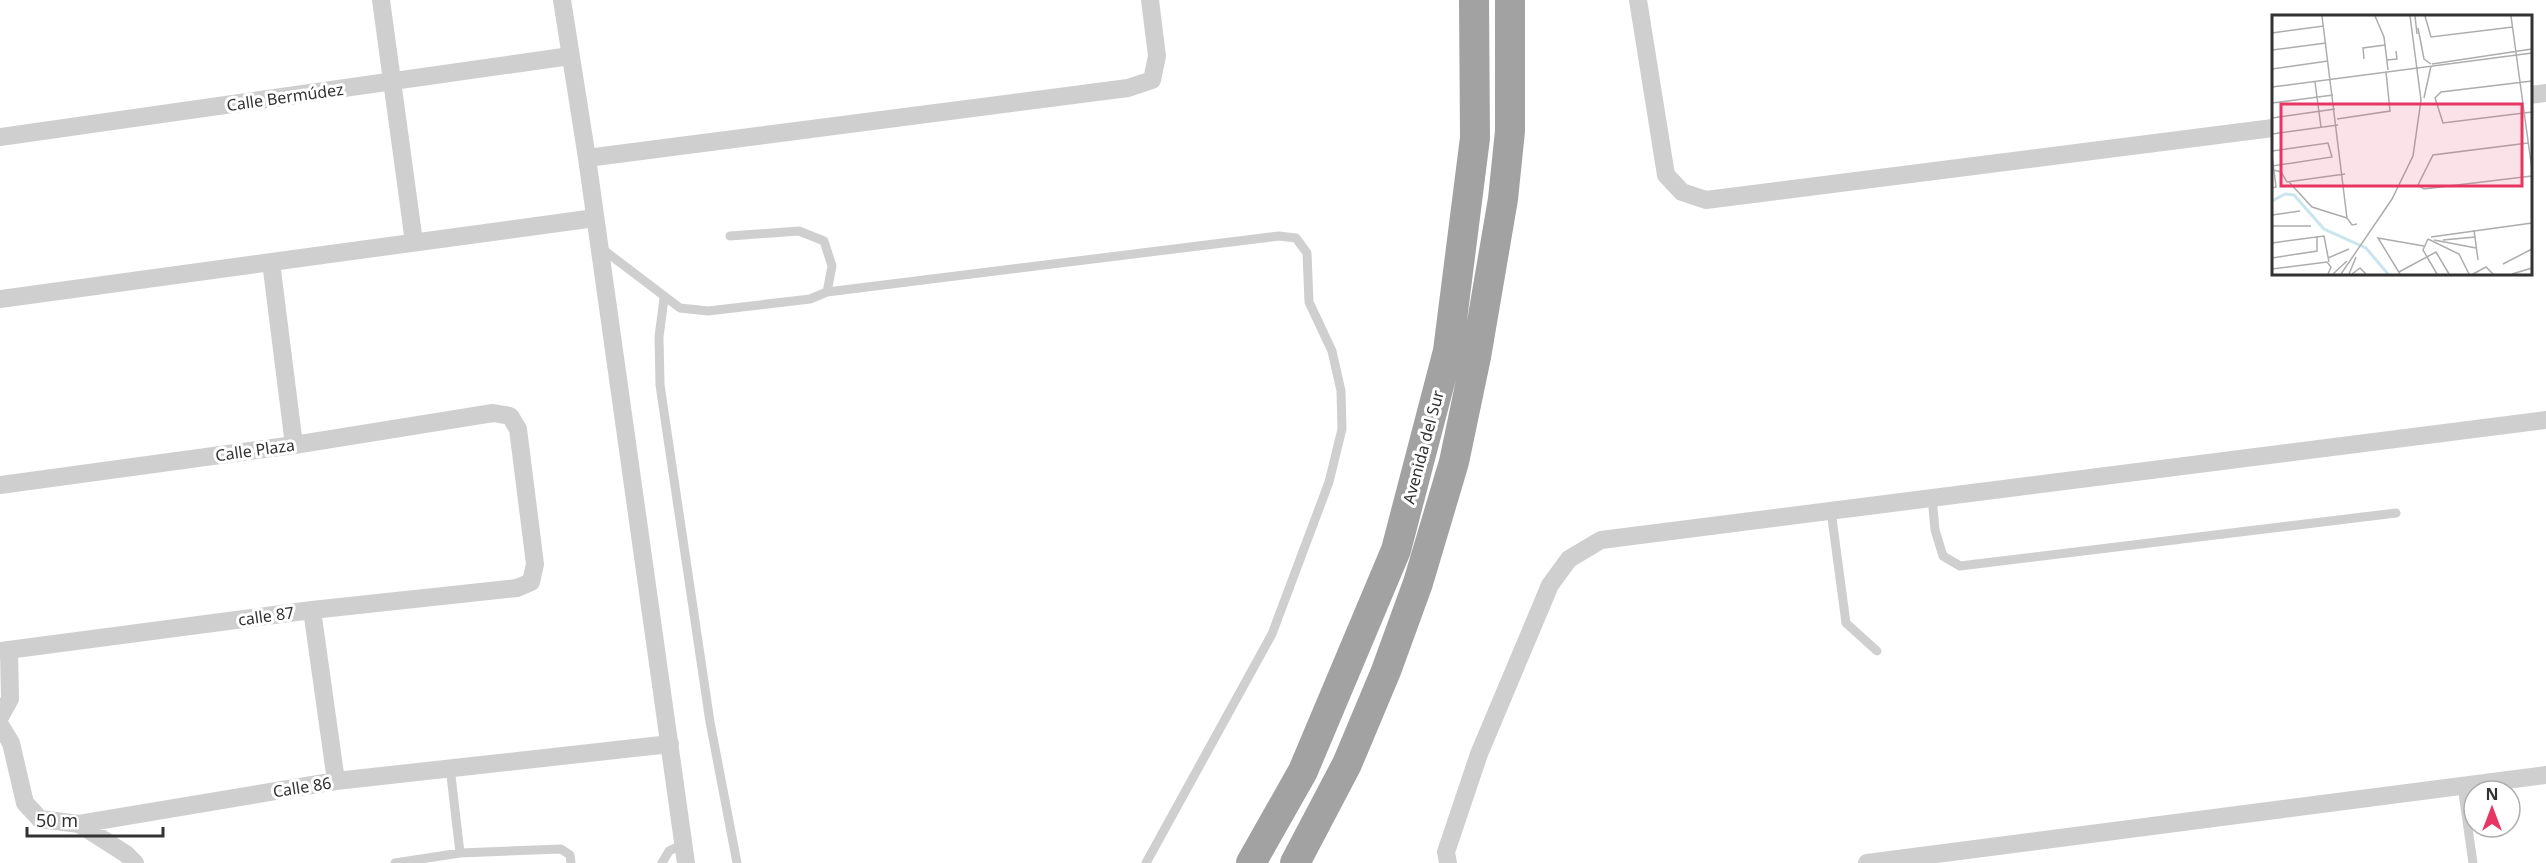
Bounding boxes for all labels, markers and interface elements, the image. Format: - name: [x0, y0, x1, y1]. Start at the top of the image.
- inset map: [2272, 15, 2531, 274]
- street label: Calle Bermúdez: [225, 78, 345, 116]
- street label: Avenida del Sur: [1397, 387, 1449, 506]
- street label: Calle Plaza: [214, 434, 296, 466]
- street label: calle 87: [237, 601, 295, 631]
- street label: Calle 86: [271, 772, 333, 802]
- north arrow: [2462, 779, 2522, 839]
- text: N: [2485, 783, 2499, 805]
- scale bar: [27, 800, 164, 838]
- text: 50 m: [36, 808, 78, 832]

